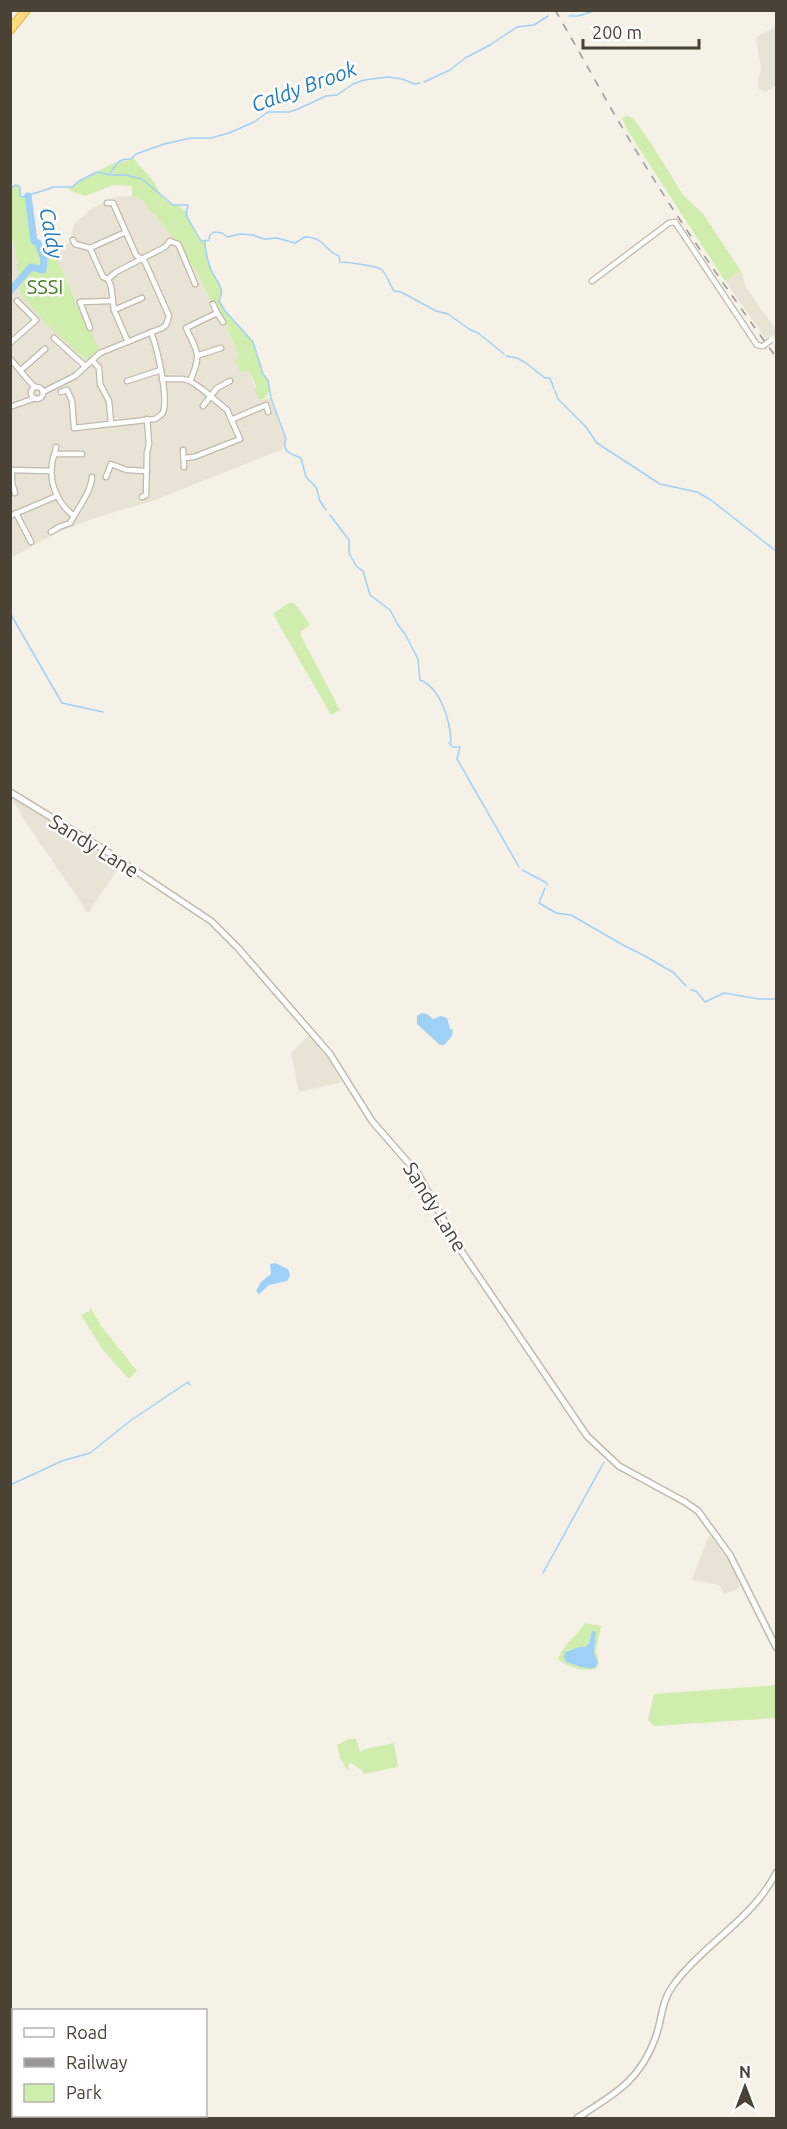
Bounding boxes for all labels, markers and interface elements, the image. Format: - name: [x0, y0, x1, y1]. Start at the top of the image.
- scale bar: [583, 12, 698, 50]
- text: 200 m: [592, 22, 642, 42]
- water label: Caldy Brook: [248, 56, 360, 116]
- water label: Caldy: [35, 205, 69, 261]
- park label: SSSI: [27, 275, 63, 298]
- street label: Sandy Lane: [45, 809, 143, 882]
- street label: Sandy Lane: [399, 1158, 472, 1256]
- legend: [12, 2009, 207, 2117]
- text: Road: [66, 2022, 108, 2042]
- text: Railway: [66, 2052, 128, 2072]
- north arrow: [715, 2057, 775, 2117]
- text: N: [739, 2063, 751, 2081]
- text: Park: [66, 2082, 102, 2102]

